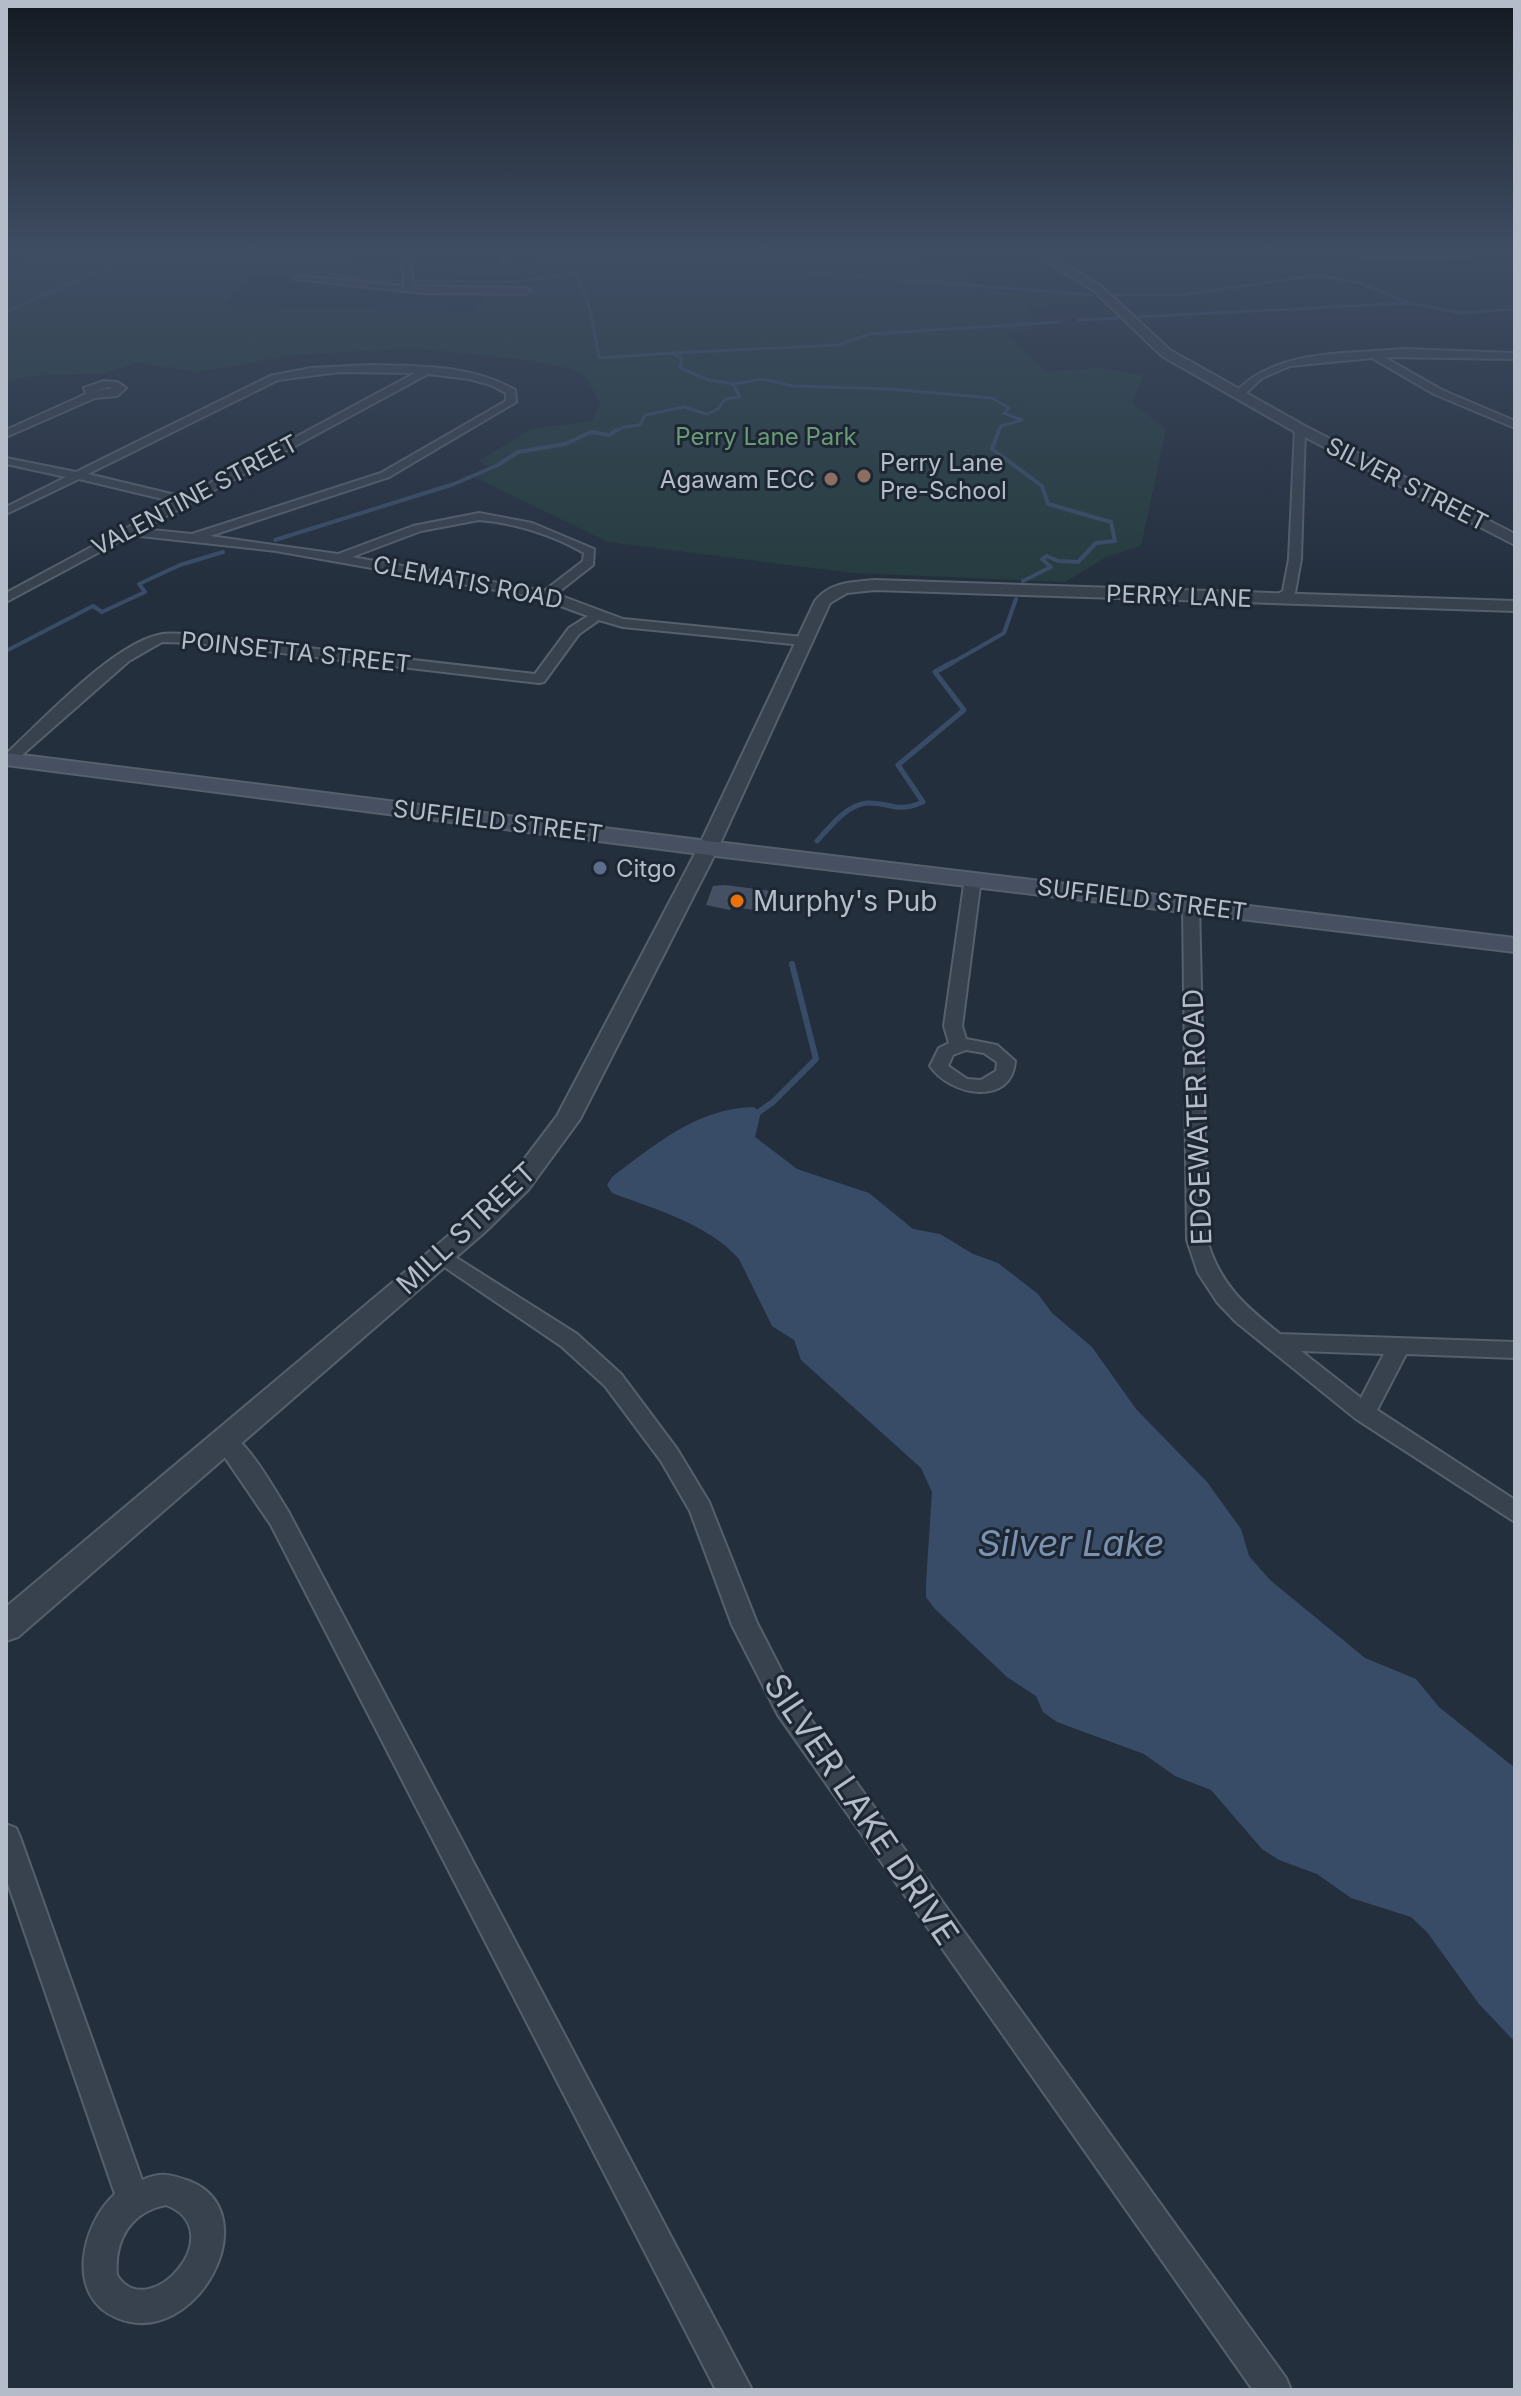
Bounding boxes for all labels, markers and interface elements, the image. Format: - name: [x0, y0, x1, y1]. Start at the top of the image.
- park label: Perry Lane Park: [675, 422, 857, 451]
- street label: VALENTINE STREET: [87, 428, 303, 562]
- street label: SILVER STREET: [1321, 431, 1493, 537]
- place label: Perry Lane Pre-School: [880, 448, 1007, 505]
- place label: Agawam ECC: [660, 465, 815, 494]
- marker: Perry Lane Pre-School: [855, 467, 873, 485]
- marker: Agawam ECC: [822, 470, 840, 488]
- street label: CLEMATIS ROAD: [371, 549, 565, 615]
- street label: PERRY LANE: [1106, 579, 1252, 613]
- street label: POINSETTA STREET: [180, 626, 412, 678]
- street label: SUFFIELD STREET: [392, 794, 604, 848]
- place label: Citgo: [616, 854, 676, 883]
- marker: Citgo: [591, 859, 609, 877]
- street label: SUFFIELD STREET: [1036, 872, 1248, 926]
- place label: Murphy's Pub: [753, 884, 938, 918]
- marker: Murphy's Pub: [728, 892, 746, 910]
- street label: EDGEWATER ROAD: [1176, 988, 1218, 1246]
- street label: MILL STREET: [389, 1155, 543, 1301]
- water label: Silver Lake: [978, 1521, 1164, 1565]
- street label: SILVER LAKE DRIVE: [756, 1666, 968, 1952]

